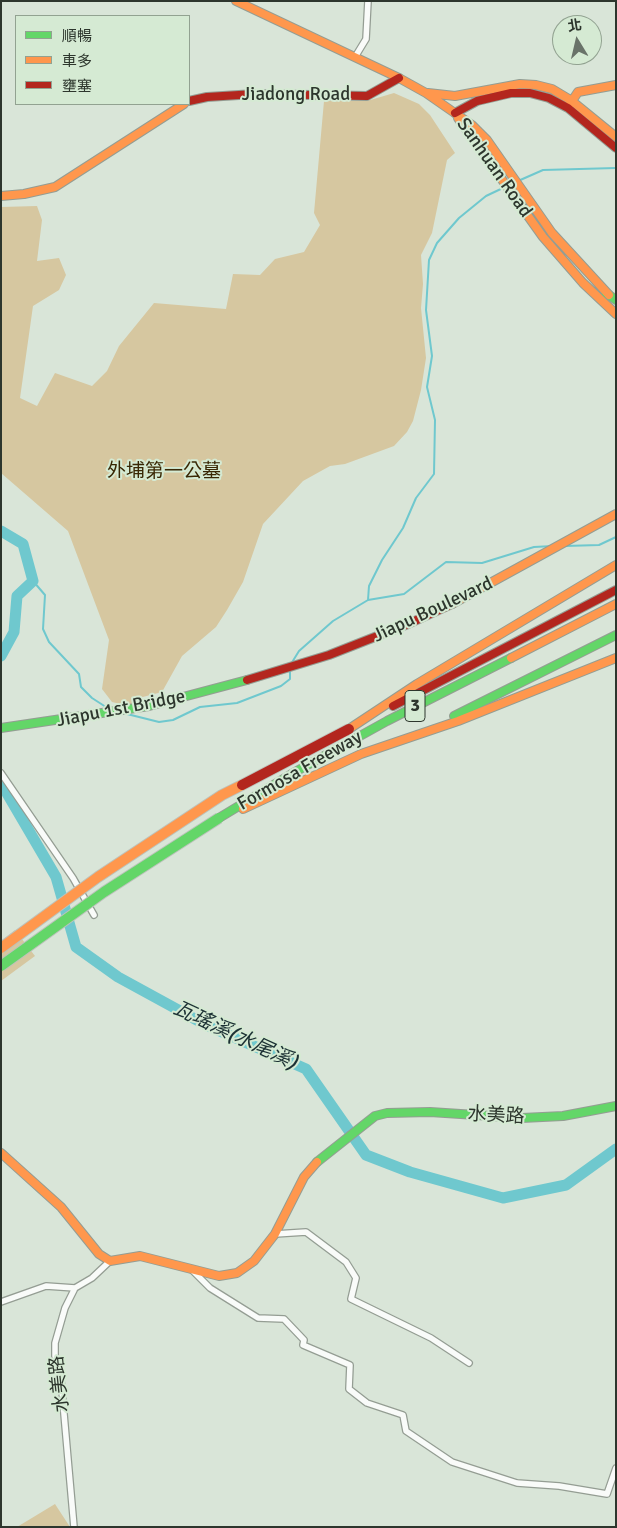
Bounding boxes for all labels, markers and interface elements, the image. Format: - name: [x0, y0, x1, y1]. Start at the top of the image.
- legend: [15, 15, 190, 105]
- north arrow: [552, 15, 602, 65]
- text: 北: [566, 16, 583, 35]
- text: 順暢: [62, 27, 92, 45]
- text: 車多: [62, 52, 92, 70]
- text: 壅塞: [62, 77, 92, 95]
- street label: Jiadong Road: [242, 84, 350, 106]
- street label: Sanhuan Road: [451, 114, 537, 222]
- park label: 外埔第一公墓: [107, 461, 221, 483]
- street label: Jiapu Boulevard: [369, 572, 497, 648]
- street label: Jiapu 1st Bridge: [55, 685, 187, 733]
- road number: 3: [405, 690, 425, 721]
- street label: Formosa Freeway: [234, 726, 366, 816]
- water label: 瓦瑤溪(水尾溪): [170, 997, 300, 1075]
- street label: 水美路: [467, 1103, 525, 1129]
- street label: 水美路: [46, 1354, 74, 1414]

